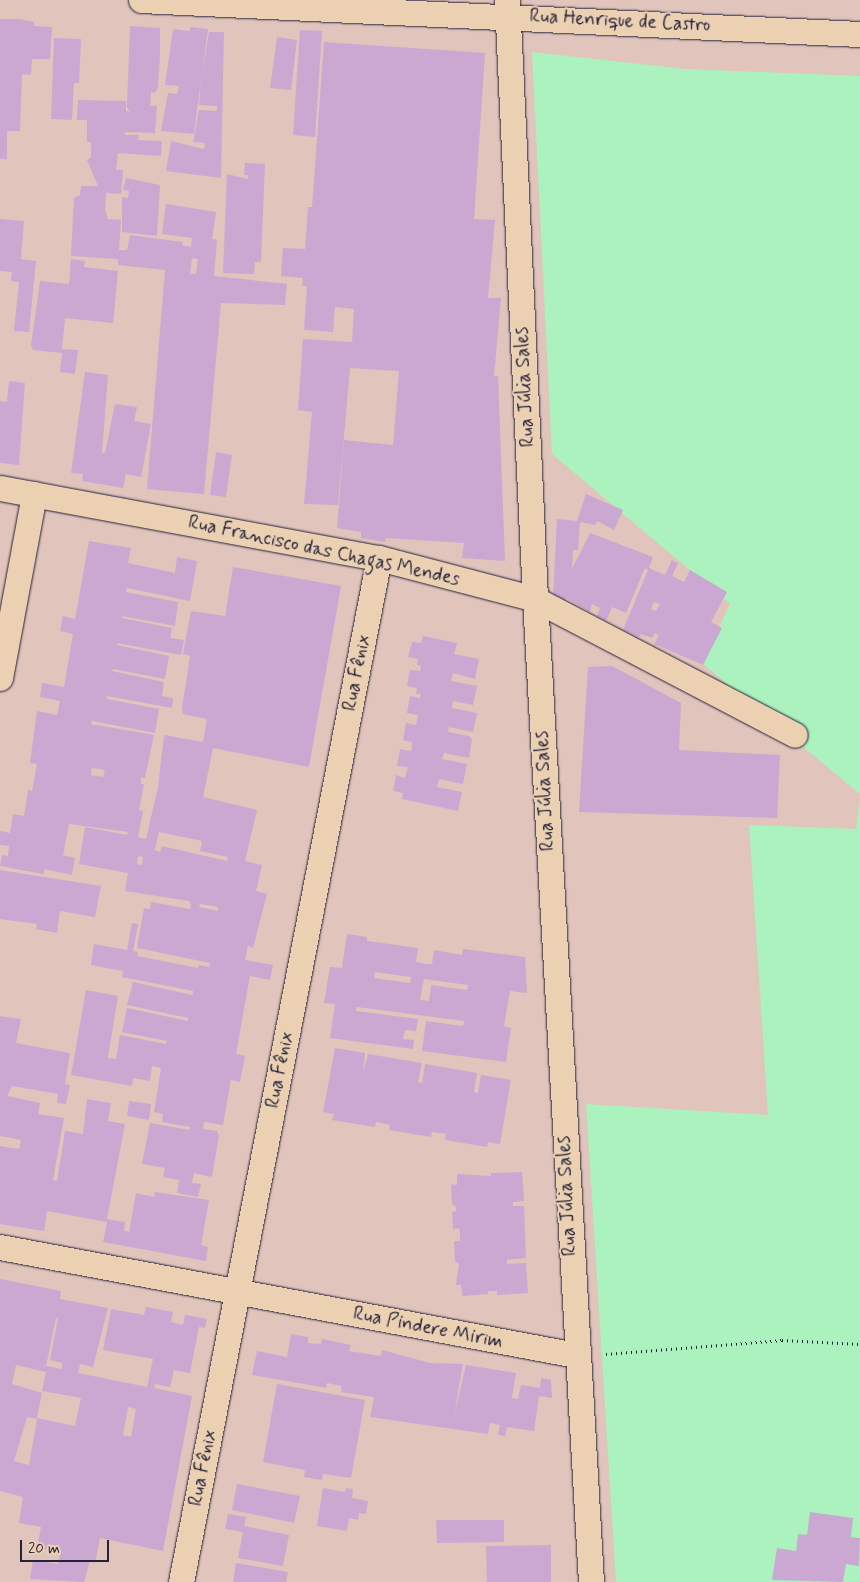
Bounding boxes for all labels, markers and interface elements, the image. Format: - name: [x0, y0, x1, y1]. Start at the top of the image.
- street label: Rua Henrique de Castro: [525, 5, 715, 37]
- street label: Rua Júlia Sales: [510, 326, 540, 448]
- street label: Rua Francisco das Chagas Mendes: [186, 511, 462, 591]
- street label: Rua Fênix: [338, 633, 376, 713]
- street label: Rua Júlia Sales: [530, 730, 560, 852]
- street label: Rua Fênix: [261, 1030, 299, 1110]
- street label: Rua Júlia Sales: [552, 1135, 582, 1257]
- street label: Rua Pindere Mirim: [351, 1302, 505, 1354]
- street label: Rua Fênix: [184, 1428, 222, 1508]
- scale bar: [22, 1530, 111, 1562]
- text: 20 m: [28, 1539, 60, 1559]

